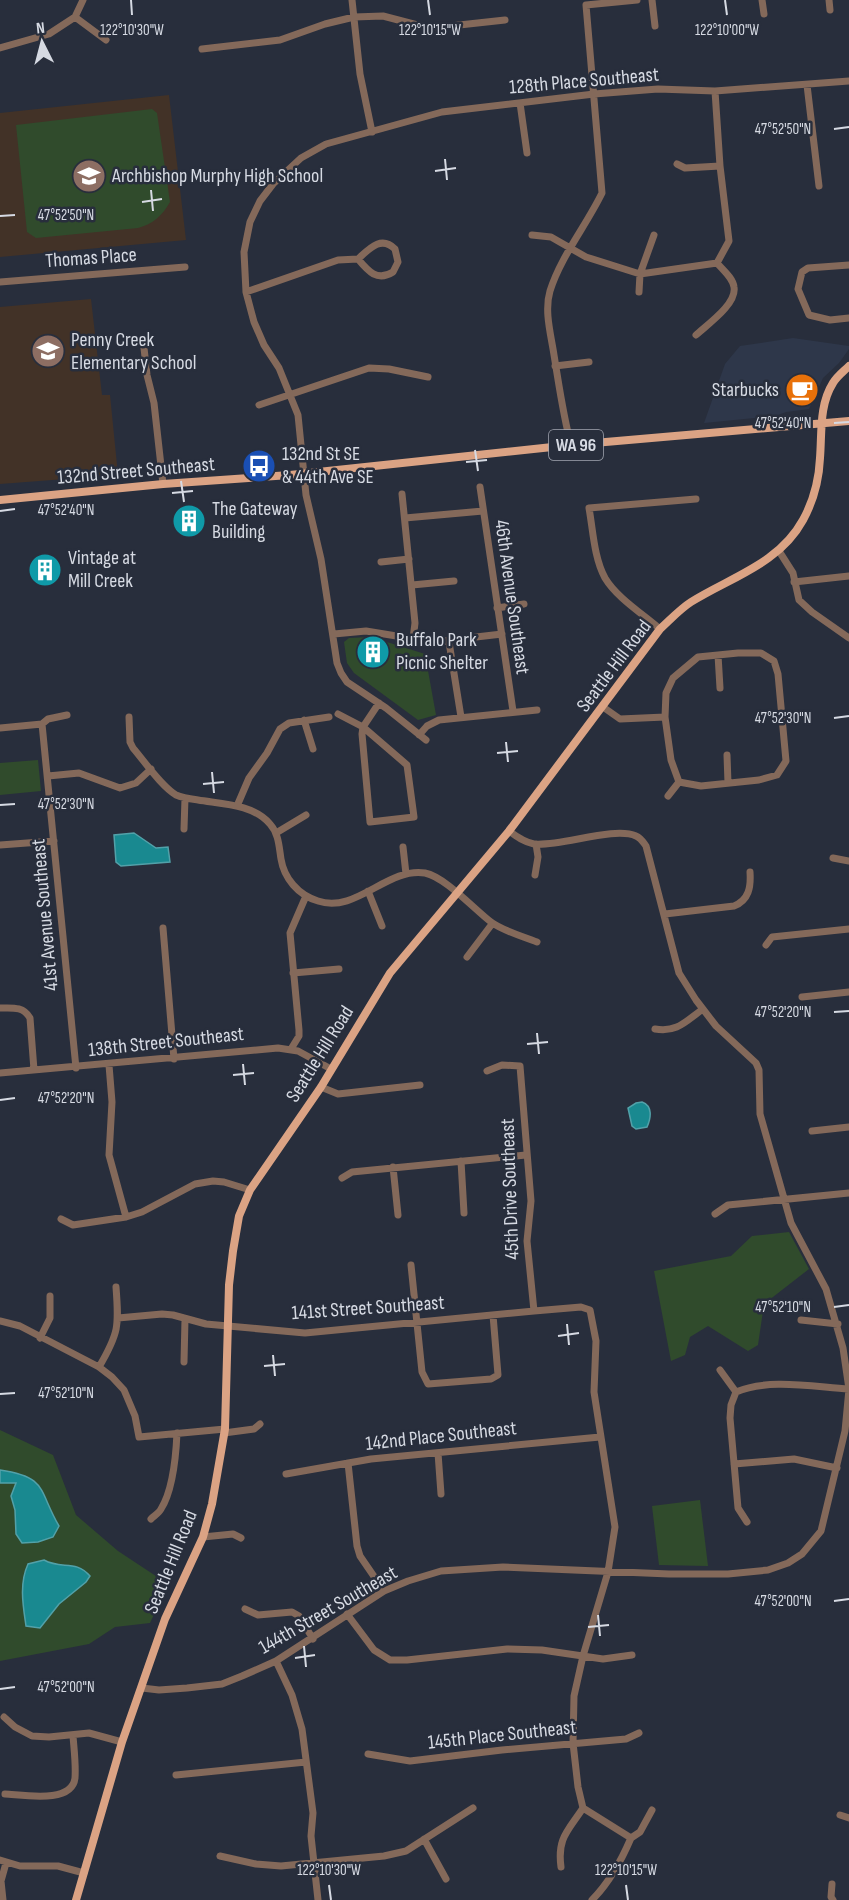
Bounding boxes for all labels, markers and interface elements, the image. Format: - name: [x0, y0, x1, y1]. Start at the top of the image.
- north arrow: [12, 12, 72, 72]
- text: N: [35, 19, 46, 38]
- text: 122°10'30"W: [100, 21, 164, 40]
- text: 122°10'15"W: [399, 21, 461, 40]
- text: 122°10'00"W: [695, 21, 759, 40]
- street label: 128th Place Southeast: [508, 63, 660, 99]
- text: 47°52'50"N: [755, 120, 811, 139]
- school or university icon: Archbishop Murphy High School: [71, 158, 107, 194]
- place label: Archbishop Murphy High School: [111, 164, 323, 188]
- text: 47°52'50"N: [38, 206, 94, 225]
- street label: Thomas Place: [45, 243, 137, 273]
- place label: Penny Creek Elementary School: [71, 328, 197, 375]
- school or university icon: Penny Creek Elementary School: [30, 333, 66, 369]
- cafe icon: Starbucks: [784, 372, 820, 408]
- place label: Starbucks: [712, 378, 779, 402]
- text: 47°52'40"N: [755, 414, 811, 433]
- road number: WA 96: [549, 430, 603, 460]
- place label: 132nd St SE & 44th Ave SE: [282, 442, 374, 489]
- bus stop icon: 132nd St SE & 44th Ave SE: [241, 448, 277, 484]
- street label: 132nd Street Southeast: [56, 452, 216, 490]
- place label: The Gateway Building: [212, 497, 298, 544]
- text: 47°52'40"N: [38, 501, 94, 520]
- building icon: The Gateway Building: [171, 503, 207, 539]
- street label: 46th Avenue Southeast: [489, 518, 535, 676]
- place label: Vintage at Mill Creek: [68, 546, 136, 593]
- building icon: Vintage at Mill Creek: [27, 552, 63, 588]
- street label: Seattle Hill Road: [572, 615, 656, 717]
- place label: Buffalo Park Picnic Shelter: [396, 628, 488, 675]
- building icon: Buffalo Park Picnic Shelter: [355, 634, 391, 670]
- text: 47°52'30"N: [755, 709, 811, 728]
- text: 47°52'30"N: [38, 795, 94, 814]
- street label: 41st Avenue Southeast: [26, 838, 64, 992]
- street label: Seattle Hill Road: [281, 1001, 359, 1107]
- text: 47°52'20"N: [755, 1003, 811, 1022]
- street label: 138th Street Southeast: [87, 1022, 245, 1062]
- text: 47°52'20"N: [38, 1089, 94, 1108]
- street label: 45th Drive Southeast: [496, 1118, 524, 1260]
- street label: 141st Street Southeast: [291, 1291, 445, 1325]
- text: 47°52'10"N: [755, 1298, 811, 1317]
- text: 47°52'10"N: [38, 1384, 94, 1403]
- street label: 142nd Place Southeast: [364, 1416, 518, 1456]
- street label: Seattle Hill Road: [139, 1507, 203, 1617]
- street label: 144th Street Southeast: [254, 1561, 402, 1659]
- text: 47°52'00"N: [754, 1592, 812, 1611]
- text: 47°52'00"N: [37, 1678, 95, 1697]
- street label: 145th Place Southeast: [427, 1715, 577, 1755]
- text: 122°10'30"W: [297, 1861, 361, 1880]
- text: 122°10'15"W: [595, 1861, 657, 1880]

